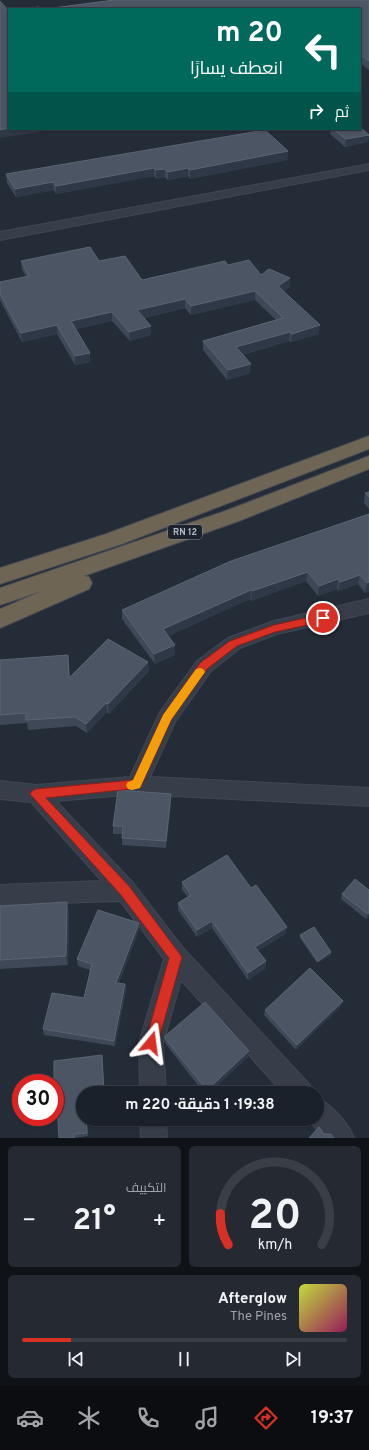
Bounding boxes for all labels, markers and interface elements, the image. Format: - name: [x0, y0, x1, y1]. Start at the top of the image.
- text: 20 m: [216, 16, 283, 52]
- icon: left: [297, 24, 349, 76]
- text: انعطف يسارًا: [190, 58, 283, 81]
- icon: right: [305, 100, 327, 122]
- text: ثم: [335, 104, 349, 123]
- road number: RN 12: [168, 525, 202, 539]
- pin: [306, 601, 340, 635]
- icon: arrive: [312, 607, 334, 629]
- position arrow: [130, 1022, 172, 1064]
- speed limit sign: 30: [12, 1074, 64, 1126]
- text: 19:38 · 1 دقيقة · 220 m: [125, 1096, 275, 1115]
- text: التكييف: [126, 1181, 167, 1197]
- text: 20: [248, 1190, 301, 1243]
- text: 21°: [73, 1203, 116, 1240]
- text: −: [22, 1208, 36, 1235]
- text: +: [152, 1208, 166, 1235]
- text: km/h: [257, 1235, 292, 1253]
- text: Afterglow: [218, 1290, 287, 1309]
- text: The Pines: [230, 1309, 287, 1325]
- icon: previous: [65, 1348, 87, 1370]
- icon: pause: [173, 1348, 195, 1370]
- icon: next: [282, 1348, 304, 1370]
- icon: car: [16, 1404, 44, 1432]
- icon: climate: [75, 1404, 103, 1432]
- icon: phone: [134, 1404, 162, 1432]
- icon: music: [193, 1404, 221, 1432]
- icon: directions: [252, 1404, 280, 1432]
- text: 19:37: [311, 1407, 353, 1430]

